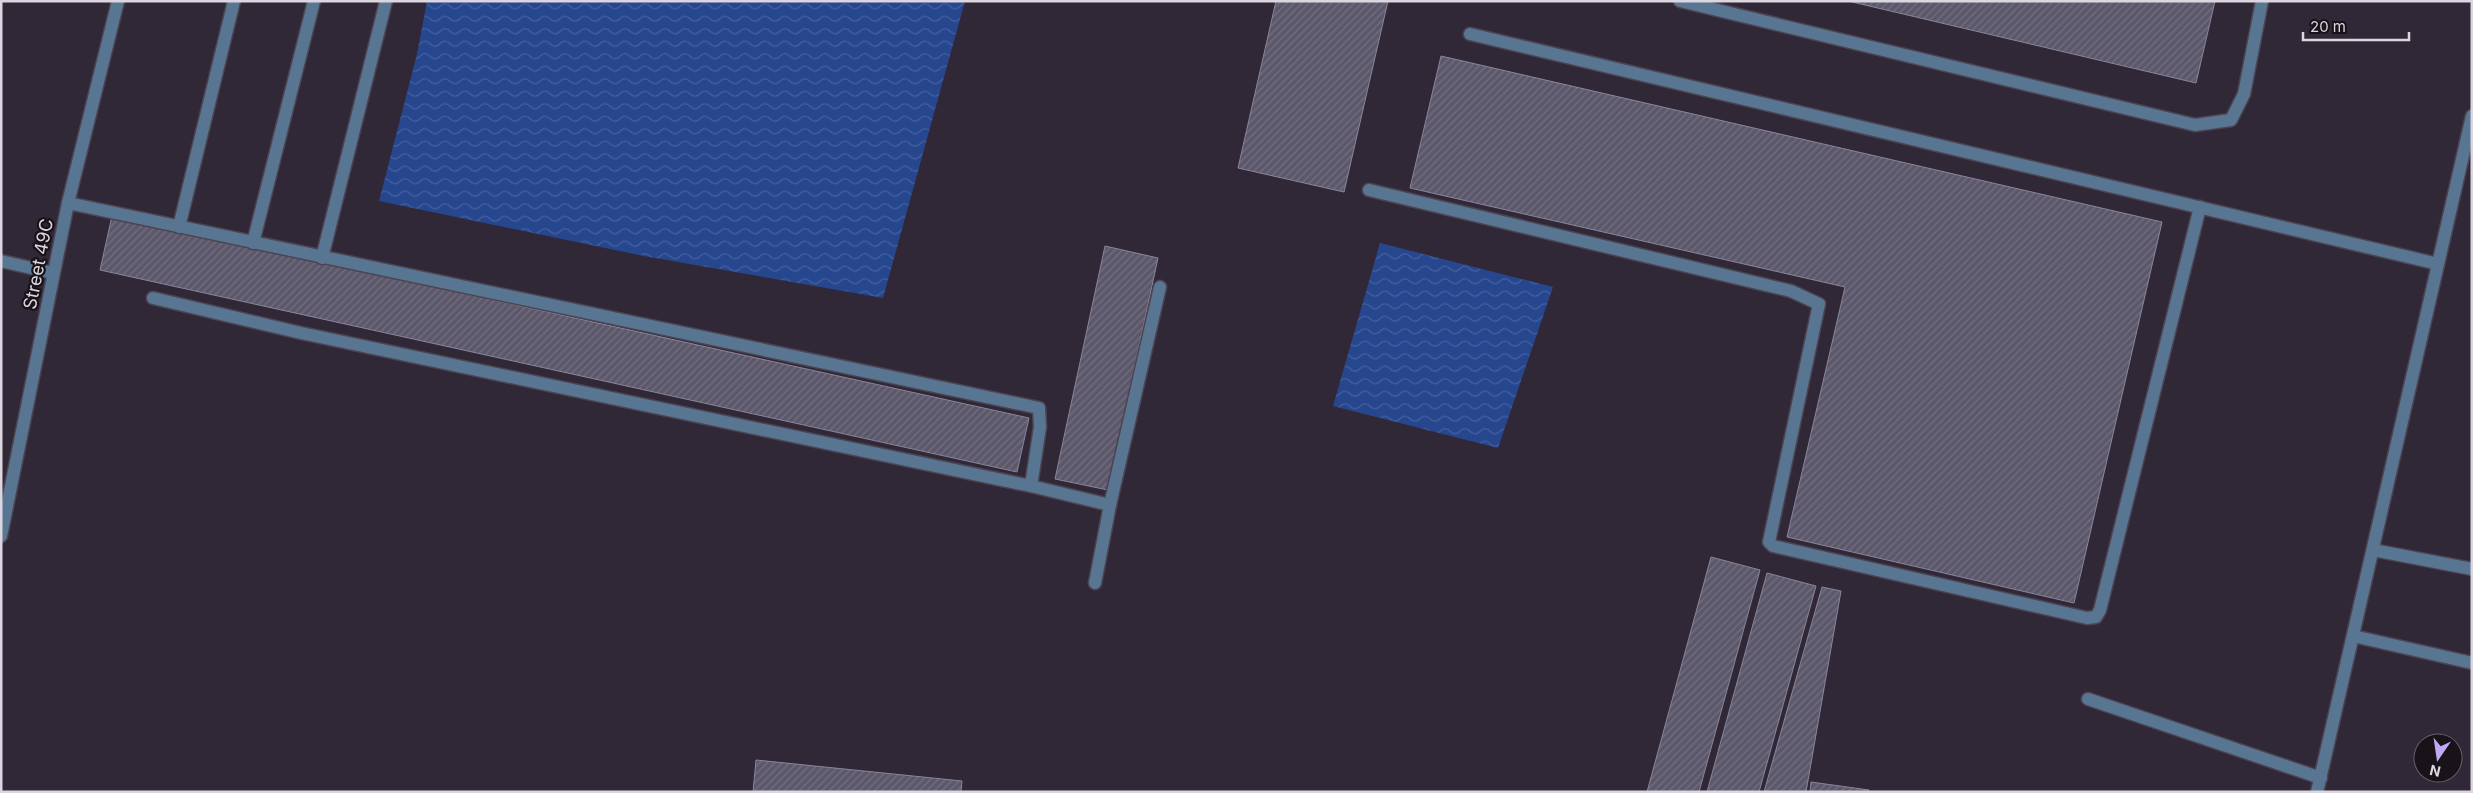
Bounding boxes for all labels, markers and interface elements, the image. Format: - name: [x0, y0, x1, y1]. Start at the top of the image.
- scale bar: [2303, 10, 2409, 42]
- text: 20 m: [2310, 17, 2346, 36]
- street label: Street 49C: [19, 217, 57, 311]
- north arrow: [2413, 733, 2463, 783]
- text: N: [2428, 762, 2442, 781]

